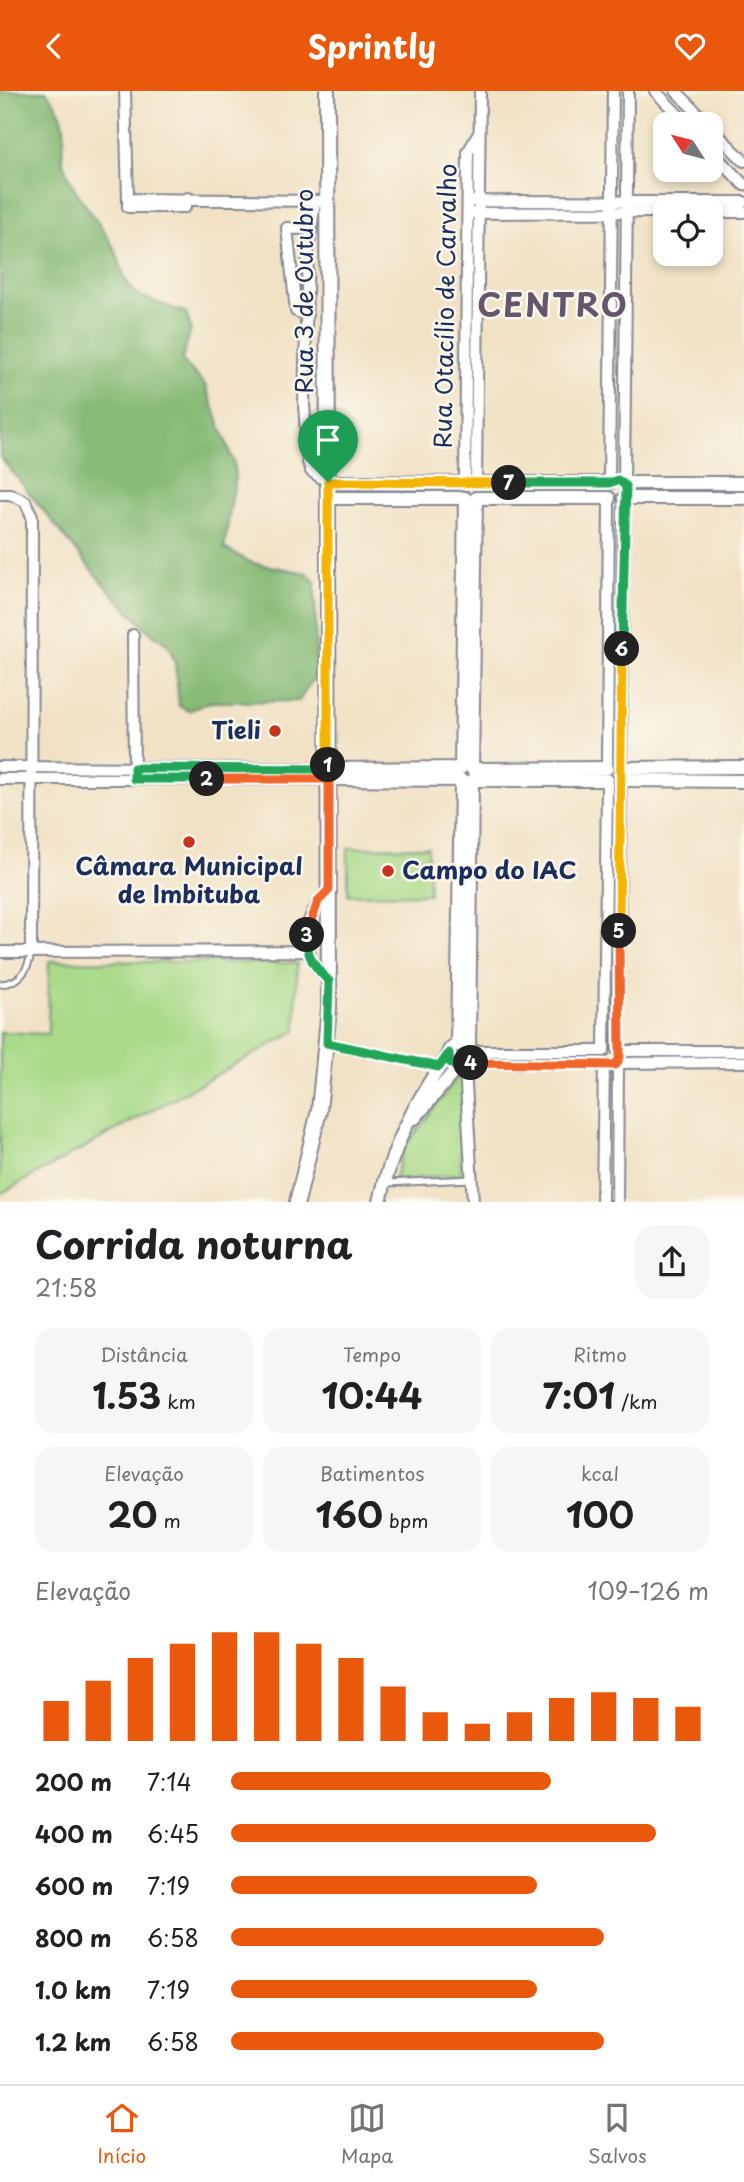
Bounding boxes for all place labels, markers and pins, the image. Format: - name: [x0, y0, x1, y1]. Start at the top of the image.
- pin: [298, 410, 358, 482]
- pin: 7: [491, 465, 526, 501]
- pin: 6: [604, 631, 640, 667]
- place label: Tieli: [211, 711, 261, 747]
- marker: Tieli: [267, 723, 283, 739]
- pin: 1: [310, 747, 346, 783]
- pin: 2: [190, 761, 224, 797]
- marker: Câmara Municipal de Imbituba: [181, 834, 197, 850]
- place label: Câmara Municipal de Imbituba: [75, 847, 303, 911]
- place label: Campo do IAC: [402, 851, 577, 887]
- marker: Campo do IAC: [380, 863, 396, 879]
- pin: 5: [602, 913, 636, 949]
- pin: 3: [290, 917, 324, 953]
- pin: 4: [454, 1045, 489, 1081]

